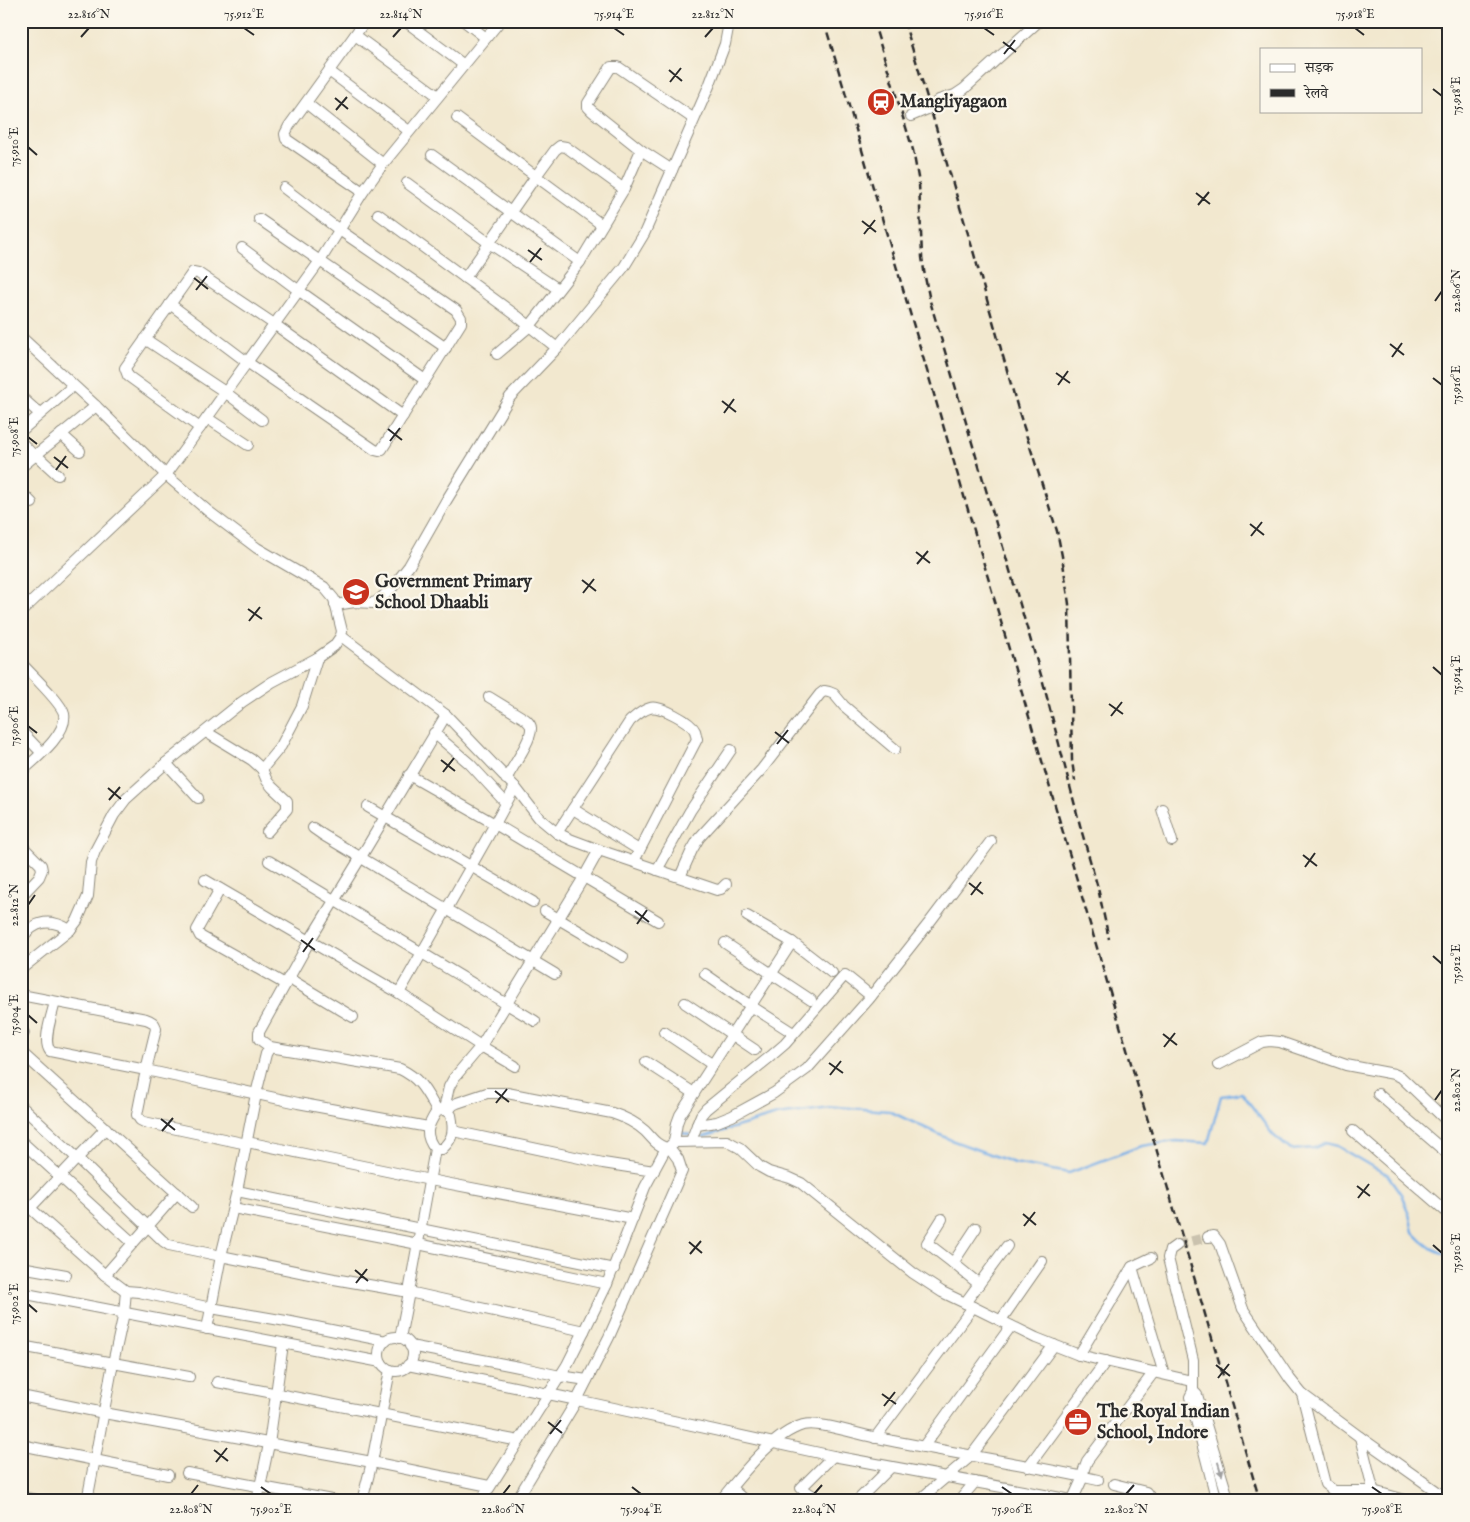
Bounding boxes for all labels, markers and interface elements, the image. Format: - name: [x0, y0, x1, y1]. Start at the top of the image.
- text: 22.816°N: [68, 7, 111, 22]
- text: 75.912°E: [224, 7, 264, 22]
- text: 22.814°N: [379, 7, 423, 22]
- text: 75.914°E: [594, 7, 634, 22]
- text: 22.812°N: [692, 7, 735, 22]
- text: 75.916°E: [964, 7, 1004, 22]
- text: 75.918°E: [1335, 7, 1375, 22]
- legend: [1260, 48, 1422, 112]
- text: सड़क: [1304, 58, 1334, 77]
- text: 75.918°E: [1449, 76, 1464, 116]
- text: रेलवे: [1303, 84, 1329, 103]
- station icon: Mangliyagaon: [866, 87, 896, 117]
- place label: Mangliyagaon: [900, 91, 1007, 114]
- text: 75.910°E: [7, 127, 22, 167]
- text: 22.806°N: [1449, 269, 1464, 313]
- text: 75.916°E: [1449, 365, 1464, 405]
- text: 75.908°E: [7, 417, 22, 457]
- place label: Government Primary School Dhaabli: [375, 571, 533, 615]
- school or university icon: Government Primary School Dhaabli: [341, 577, 371, 607]
- text: 75.914°E: [1449, 655, 1464, 695]
- text: 75.906°E: [7, 706, 22, 746]
- text: 22.812°N: [7, 883, 22, 926]
- text: 75.912°E: [1449, 944, 1464, 984]
- text: 75.904°E: [7, 994, 22, 1036]
- text: 22.802°N: [1449, 1067, 1464, 1112]
- text: 75.910°E: [1449, 1233, 1464, 1273]
- text: 75.902°E: [7, 1283, 22, 1325]
- place label: The Royal Indian School, Indore: [1096, 1401, 1230, 1445]
- office icon: The Royal Indian School, Indore: [1063, 1407, 1093, 1437]
- one-way arrow: [1216, 1462, 1224, 1477]
- text: 22.808°N: [169, 1502, 213, 1517]
- text: 75.902°E: [250, 1502, 292, 1517]
- text: 22.806°N: [481, 1502, 525, 1517]
- text: 75.904°E: [620, 1502, 662, 1517]
- text: 22.804°N: [792, 1502, 837, 1517]
- text: 75.906°E: [992, 1502, 1032, 1517]
- text: 22.802°N: [1104, 1502, 1149, 1517]
- text: 75.908°E: [1362, 1502, 1402, 1517]

